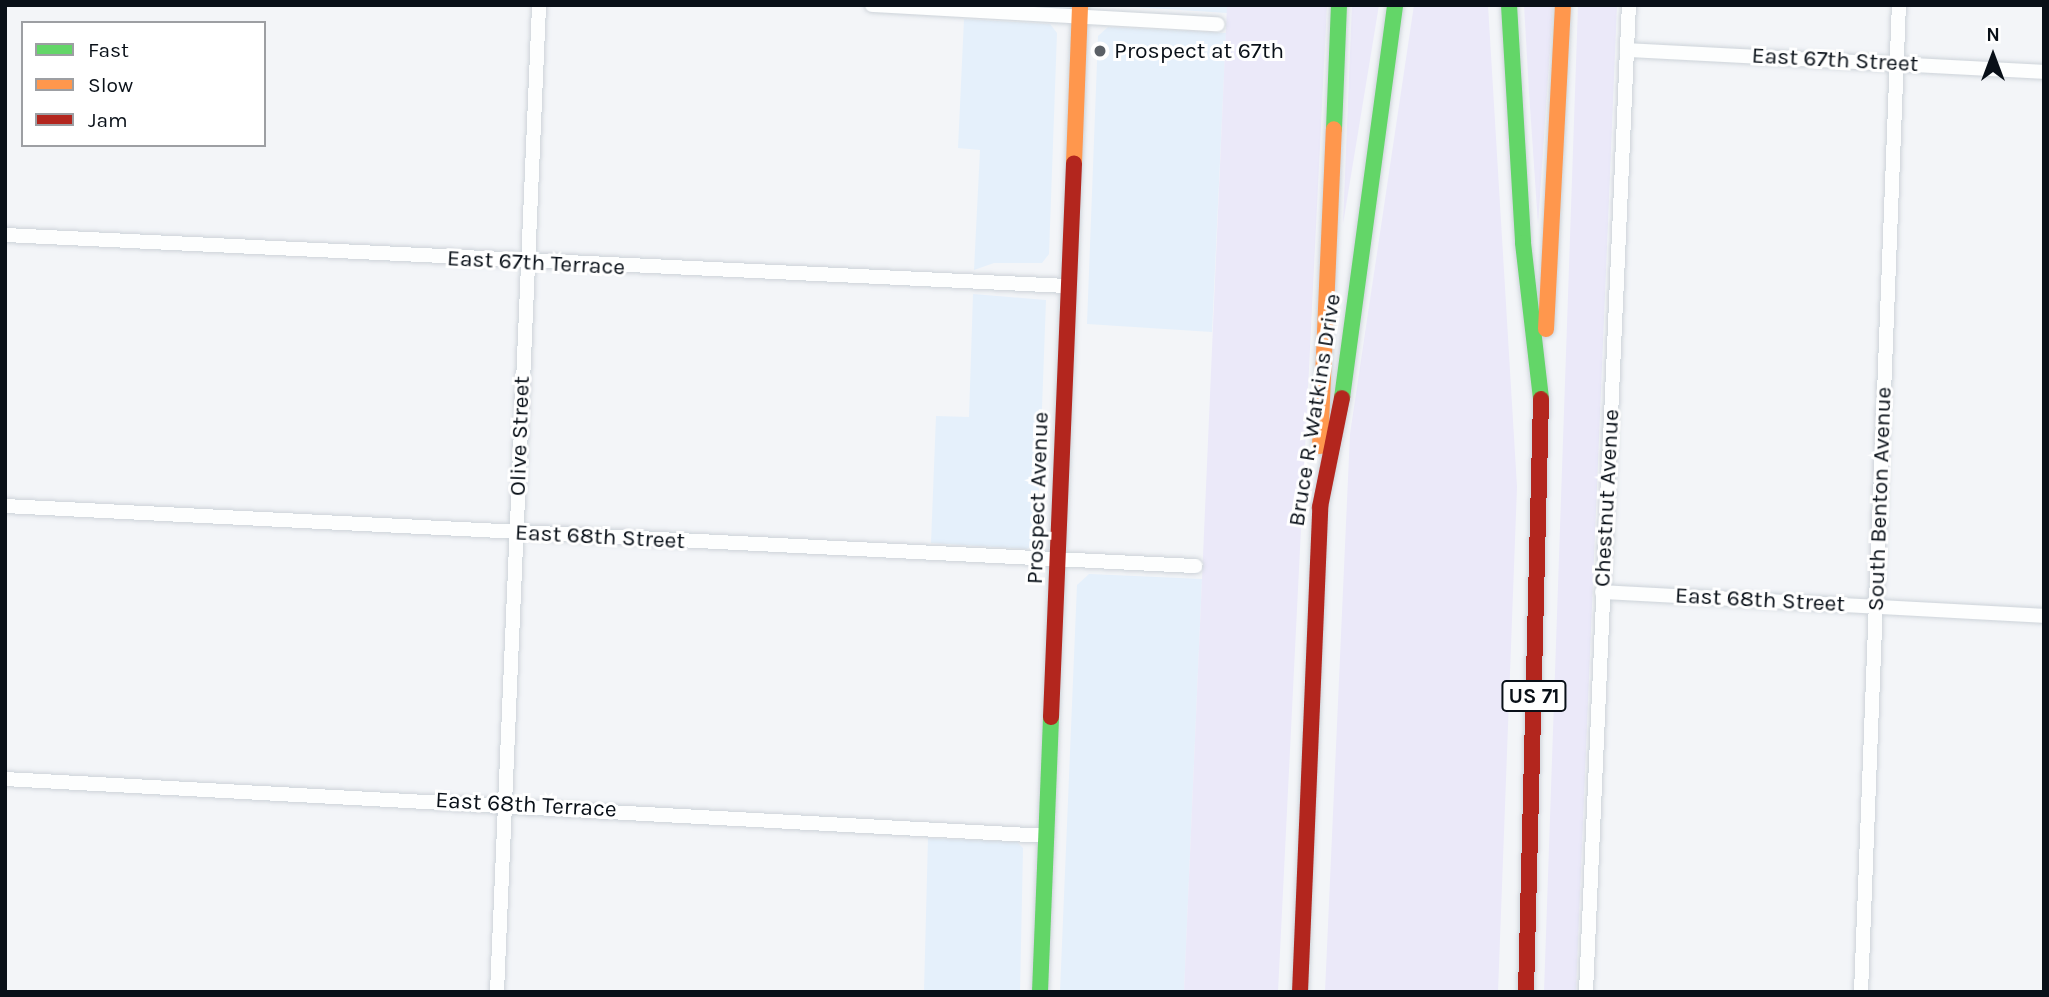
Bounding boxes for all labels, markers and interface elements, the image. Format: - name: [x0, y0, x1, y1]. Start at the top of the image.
- legend: [21, 21, 266, 147]
- north arrow: [1958, 21, 2028, 91]
- text: N: [1986, 24, 2000, 46]
- place label: Prospect at 67th: [1114, 37, 1284, 65]
- text: Fast: [88, 38, 129, 62]
- street label: East 67th Street: [1751, 42, 1919, 78]
- marker: Prospect at 67th: [1092, 43, 1108, 59]
- text: Slow: [88, 73, 133, 97]
- text: Jam: [88, 108, 128, 132]
- street label: East 67th Terrace: [446, 245, 626, 281]
- street label: Bruce R. Watkins Drive: [1283, 292, 1347, 528]
- street label: Olive Street: [504, 376, 536, 496]
- street label: South Benton Avenue: [1862, 386, 1898, 612]
- street label: Chestnut Avenue: [1589, 408, 1625, 588]
- street label: Prospect Avenue: [1021, 411, 1055, 585]
- street label: East 68th Street: [514, 519, 686, 555]
- street label: East 68th Street: [1674, 582, 1846, 618]
- road number: US 71: [1501, 678, 1567, 714]
- street label: East 68th Terrace: [435, 786, 617, 824]

